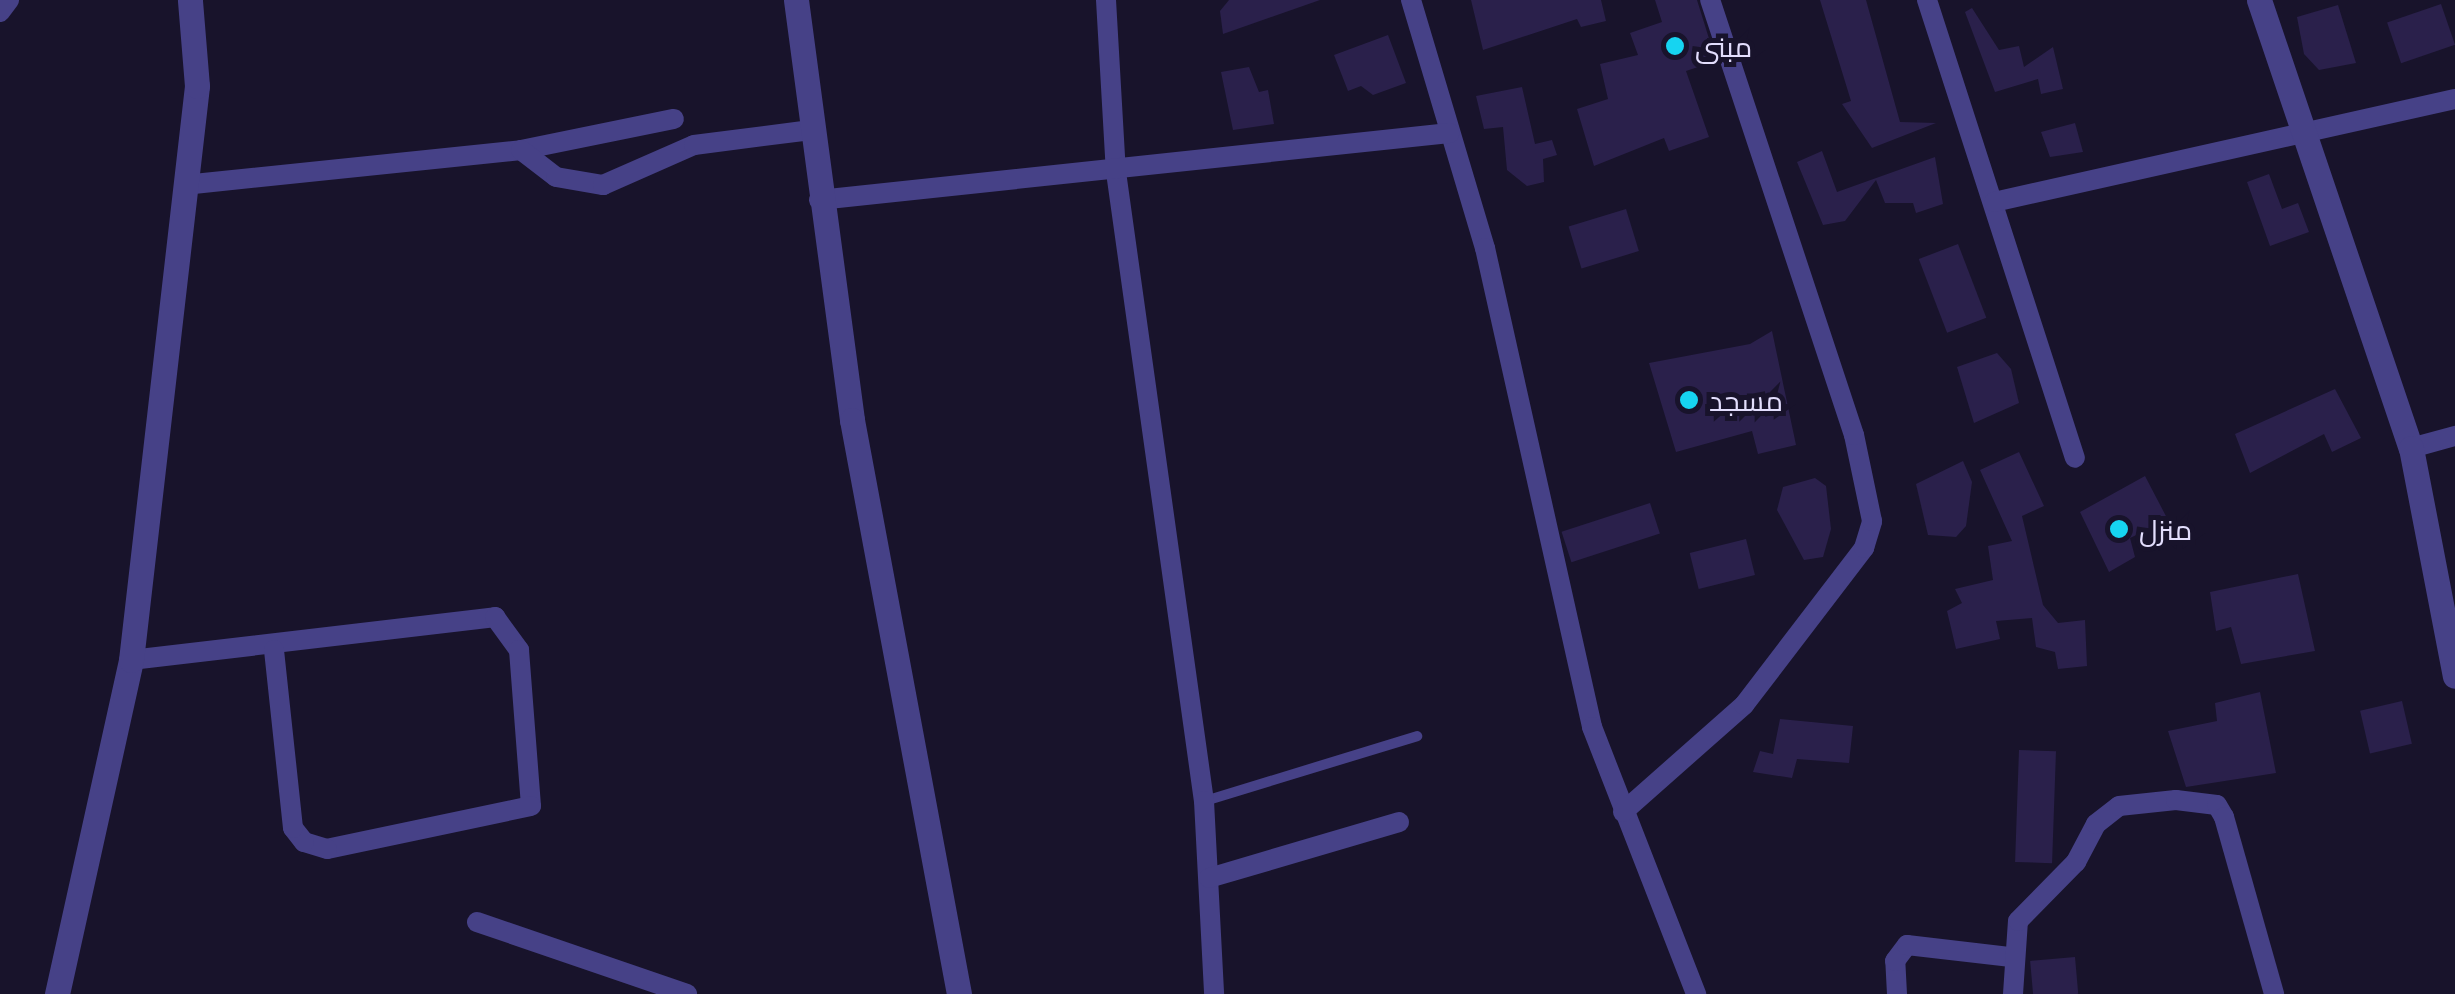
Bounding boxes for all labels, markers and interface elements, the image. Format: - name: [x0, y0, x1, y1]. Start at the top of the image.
- place label: مبنى: [1695, 29, 1752, 63]
- marker: مبنى: [1664, 35, 1686, 57]
- place label: مسجد: [1709, 383, 1783, 417]
- marker: مسجد: [1678, 389, 1700, 411]
- place label: منزل: [2139, 512, 2192, 546]
- marker: منزل: [2108, 518, 2130, 540]

